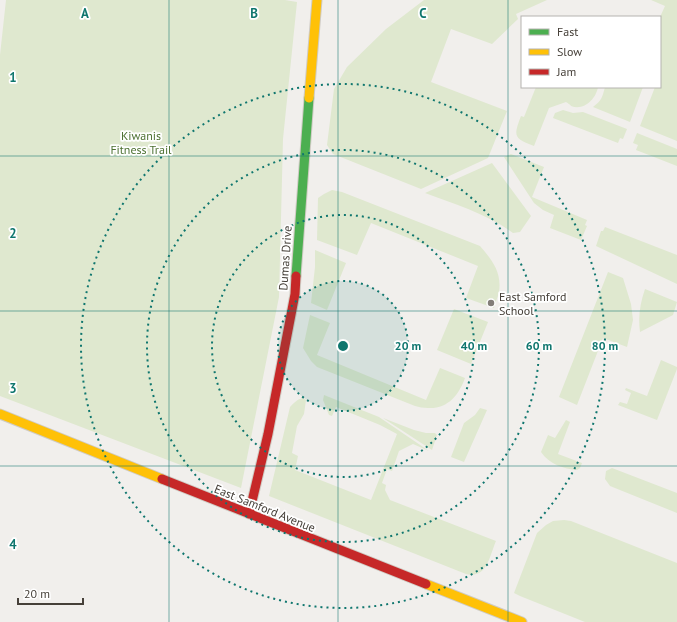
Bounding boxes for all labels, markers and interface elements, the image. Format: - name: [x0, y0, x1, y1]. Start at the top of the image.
- text: A: [81, 5, 89, 22]
- text: B: [250, 5, 258, 22]
- text: C: [419, 5, 427, 22]
- legend: [521, 16, 661, 88]
- text: Fast: [557, 24, 578, 39]
- text: Slow: [557, 44, 582, 59]
- text: Jam: [556, 64, 576, 79]
- text: 1: [9, 69, 17, 86]
- park label: Kiwanis Fitness Trail: [110, 128, 172, 157]
- text: 2: [9, 225, 17, 242]
- street label: Dumas Drive: [275, 225, 295, 291]
- place label: East Samford School: [499, 289, 566, 318]
- marker: East Samford School: [486, 298, 496, 308]
- text: 20 m: [395, 338, 421, 353]
- text: 40 m: [461, 338, 487, 353]
- text: 60 m: [526, 338, 552, 353]
- text: 80 m: [592, 338, 618, 353]
- centre of rings: [336, 339, 350, 353]
- text: 3: [9, 380, 17, 397]
- street label: East Samford Avenue: [212, 481, 318, 535]
- text: 4: [9, 536, 17, 553]
- scale bar: [18, 580, 83, 606]
- text: 20 m: [24, 586, 50, 601]

